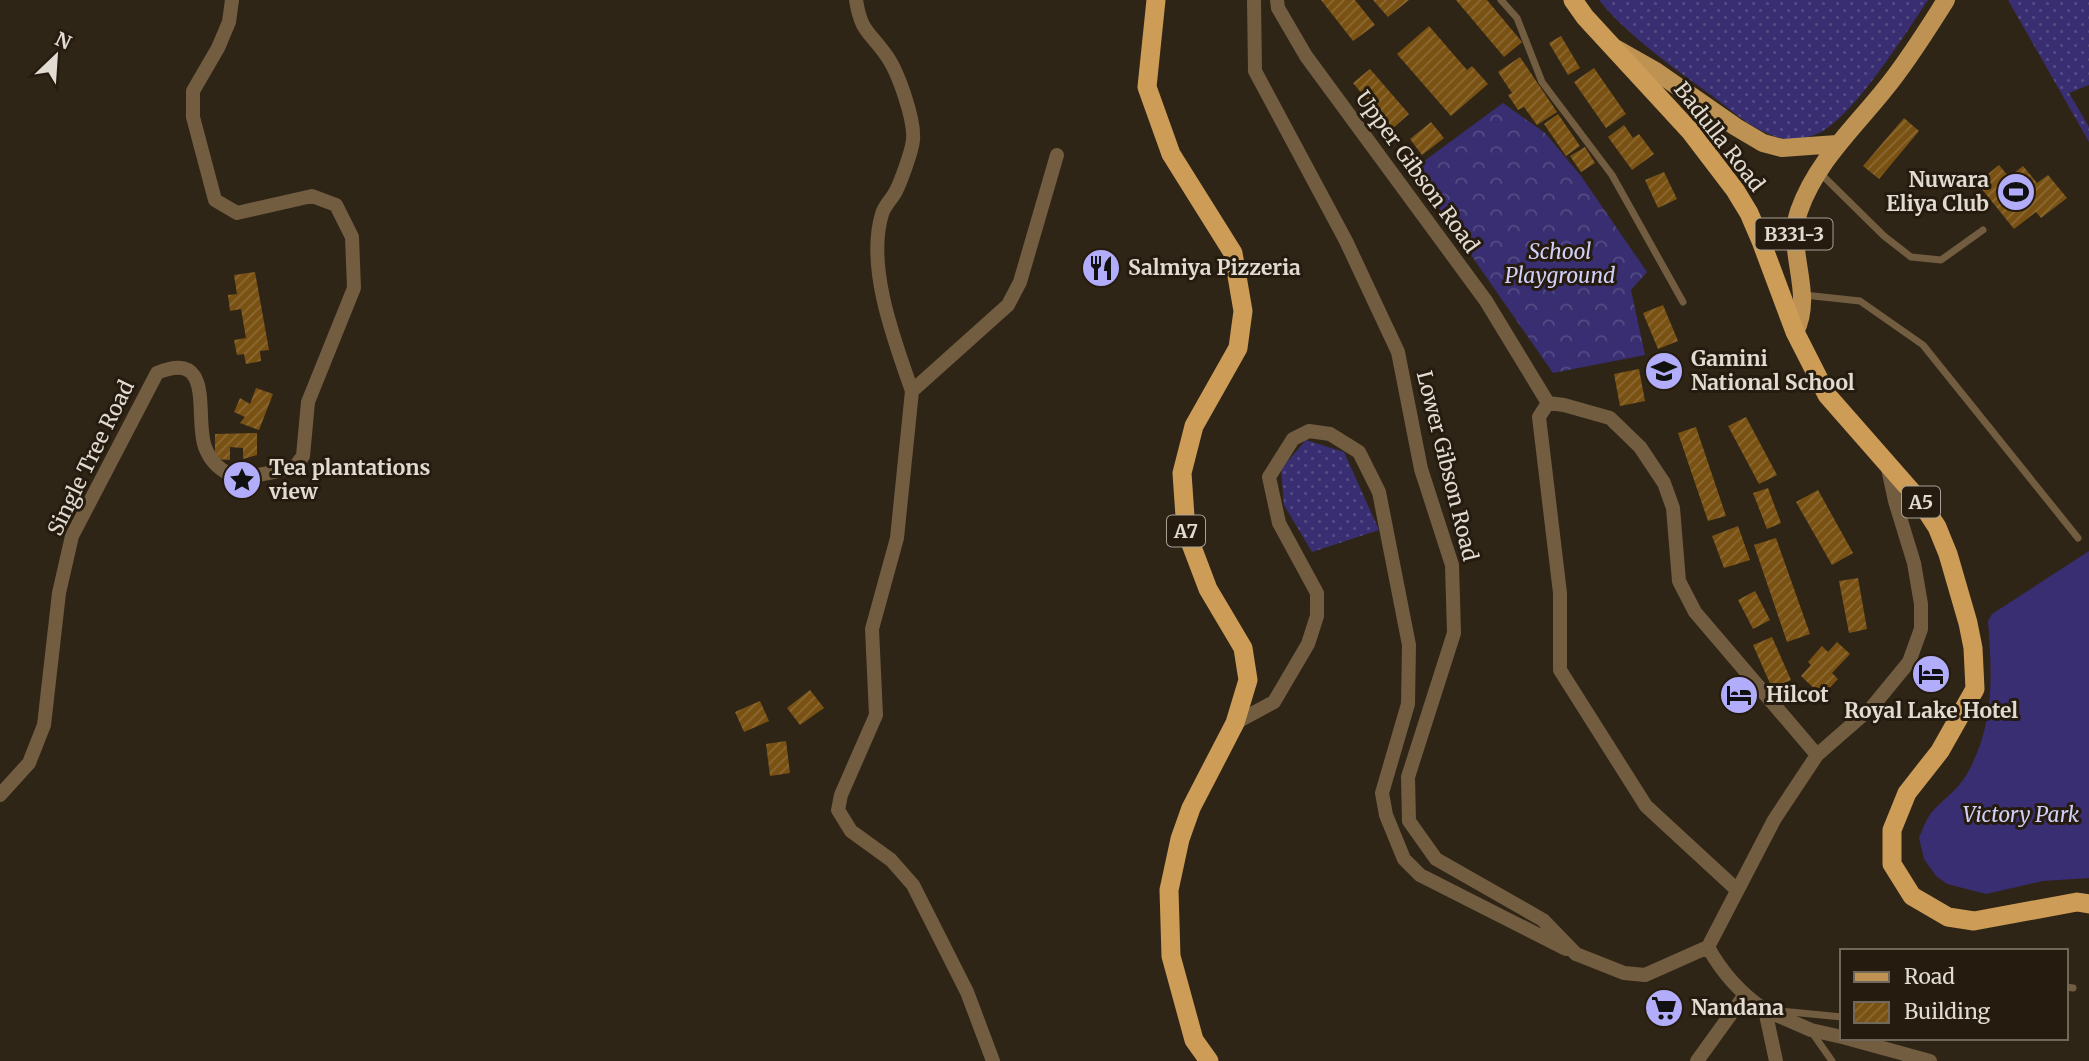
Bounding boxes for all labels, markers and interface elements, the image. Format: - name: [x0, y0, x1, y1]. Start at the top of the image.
- north arrow: [21, 21, 91, 91]
- text: N: [51, 27, 75, 55]
- street label: Badulla Road: [1668, 76, 1771, 197]
- street label: Upper Gibson Road: [1350, 85, 1485, 258]
- place label: Nuwara Eliya Club: [1886, 166, 1989, 217]
- sports icon: Nuwara Eliya Club: [1995, 171, 2037, 213]
- road number: B331-3: [1756, 218, 1832, 250]
- park label: School Playground: [1505, 238, 1615, 289]
- restaurant icon: Salmiya Pizzeria: [1080, 247, 1122, 289]
- place label: Salmiya Pizzeria: [1128, 254, 1301, 281]
- place label: Gamini National School: [1691, 345, 1855, 396]
- school or university icon: Gamini National School: [1643, 350, 1685, 392]
- street label: Lower Gibson Road: [1411, 368, 1484, 564]
- street label: Single Tree Road: [41, 375, 140, 540]
- place label: Tea plantations view: [268, 454, 430, 505]
- place icon: Tea plantations view: [221, 459, 263, 501]
- road number: A5: [1902, 486, 1940, 517]
- road number: A7: [1167, 516, 1205, 546]
- hotel icon: Royal Lake Hotel: [1910, 653, 1952, 695]
- hotel icon: Hilcot: [1718, 674, 1760, 716]
- place label: Hilcot: [1766, 681, 1829, 708]
- place label: Royal Lake Hotel: [1844, 697, 2018, 724]
- park label: Victory Park: [1963, 801, 2080, 828]
- legend: [1840, 949, 2068, 1040]
- text: Road: [1904, 963, 1955, 990]
- supermarket icon: Nandana: [1643, 987, 1685, 1029]
- place label: Nandana: [1691, 994, 1784, 1021]
- text: Building: [1904, 998, 1991, 1025]

